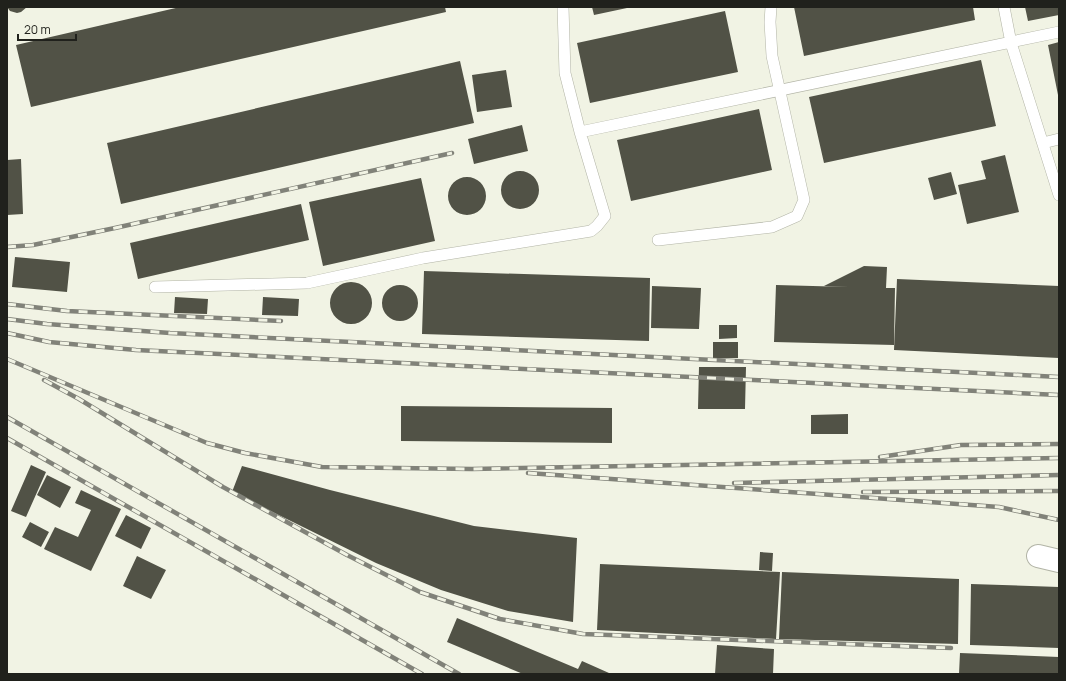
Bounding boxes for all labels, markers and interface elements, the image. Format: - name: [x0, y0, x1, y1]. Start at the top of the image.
- scale bar: [18, 16, 76, 42]
- text: 20 m: [24, 21, 51, 38]

